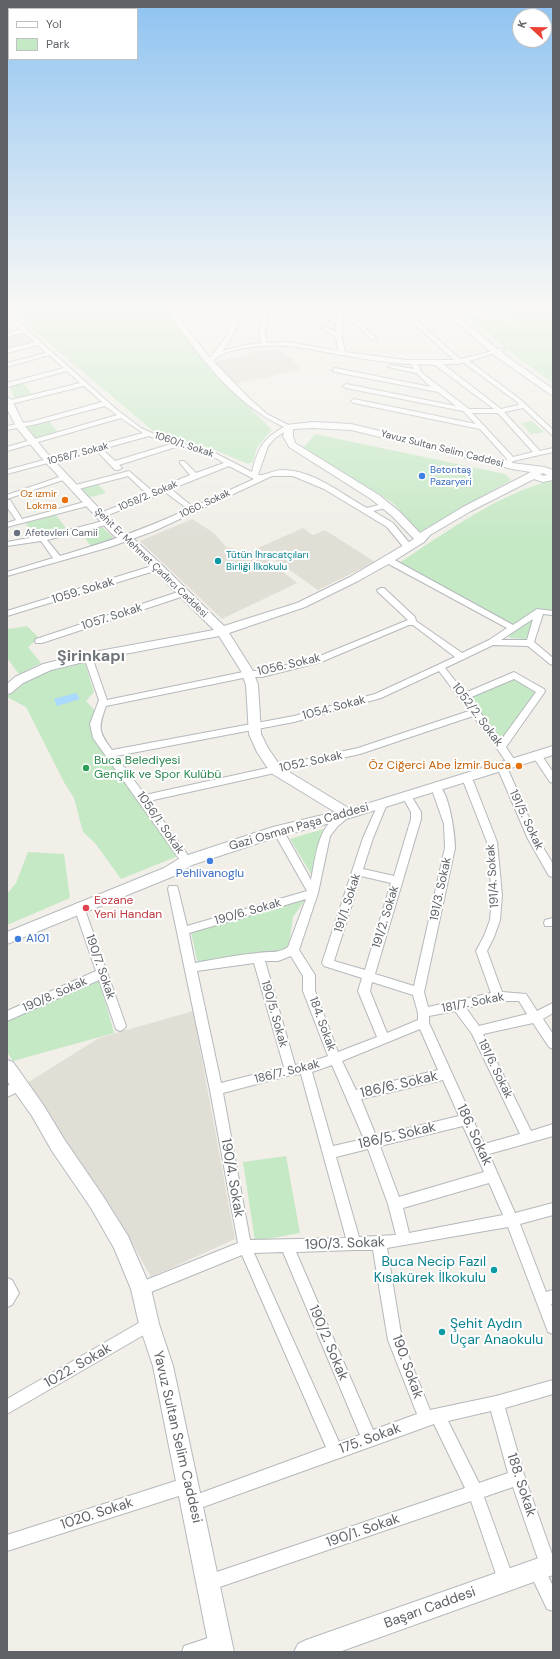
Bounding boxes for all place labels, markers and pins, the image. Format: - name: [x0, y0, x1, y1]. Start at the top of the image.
- place label: Betontaş Pazaryeri: [430, 464, 472, 488]
- marker: Betontaş Pazaryeri: [417, 471, 427, 481]
- place label: Oz ızmir Lokma: [20, 488, 57, 512]
- marker: Oz ızmir Lokma: [60, 495, 70, 505]
- place label: Afetevleri Camii: [25, 527, 98, 539]
- marker: Afetevleri Camii: [12, 528, 22, 538]
- place label: Tütün İhracatçıları Birliği İlkokulu: [226, 549, 308, 572]
- marker: Tütün İhracatçıları Birliği İlkokulu: [213, 556, 223, 566]
- place label: Buca Belediyesi Gençlik ve Spor Kulübü: [94, 754, 221, 782]
- place label: Öz Ciğerci Abe İzmir Buca: [369, 759, 511, 773]
- marker: Öz Ciğerci Abe İzmir Buca: [514, 761, 524, 771]
- marker: Buca Belediyesi Gençlik ve Spor Kulübü: [81, 763, 91, 773]
- marker: Pehlivanoglu: [205, 856, 215, 866]
- place label: Pehlivanoglu: [176, 867, 244, 881]
- place label: Eczane Yeni Handan: [94, 894, 162, 922]
- marker: Eczane Yeni Handan: [81, 903, 91, 913]
- place label: A101: [26, 932, 49, 946]
- marker: A101: [13, 934, 23, 944]
- place label: Buca Necip Fazıl Kısakürek İlkokulu: [374, 1254, 486, 1286]
- marker: Buca Necip Fazıl Kısakürek İlkokulu: [489, 1265, 499, 1275]
- place label: Şehit Aydın Uçar Anaokulu: [450, 1316, 543, 1348]
- marker: Şehit Aydın Uçar Anaokulu: [437, 1327, 447, 1337]

